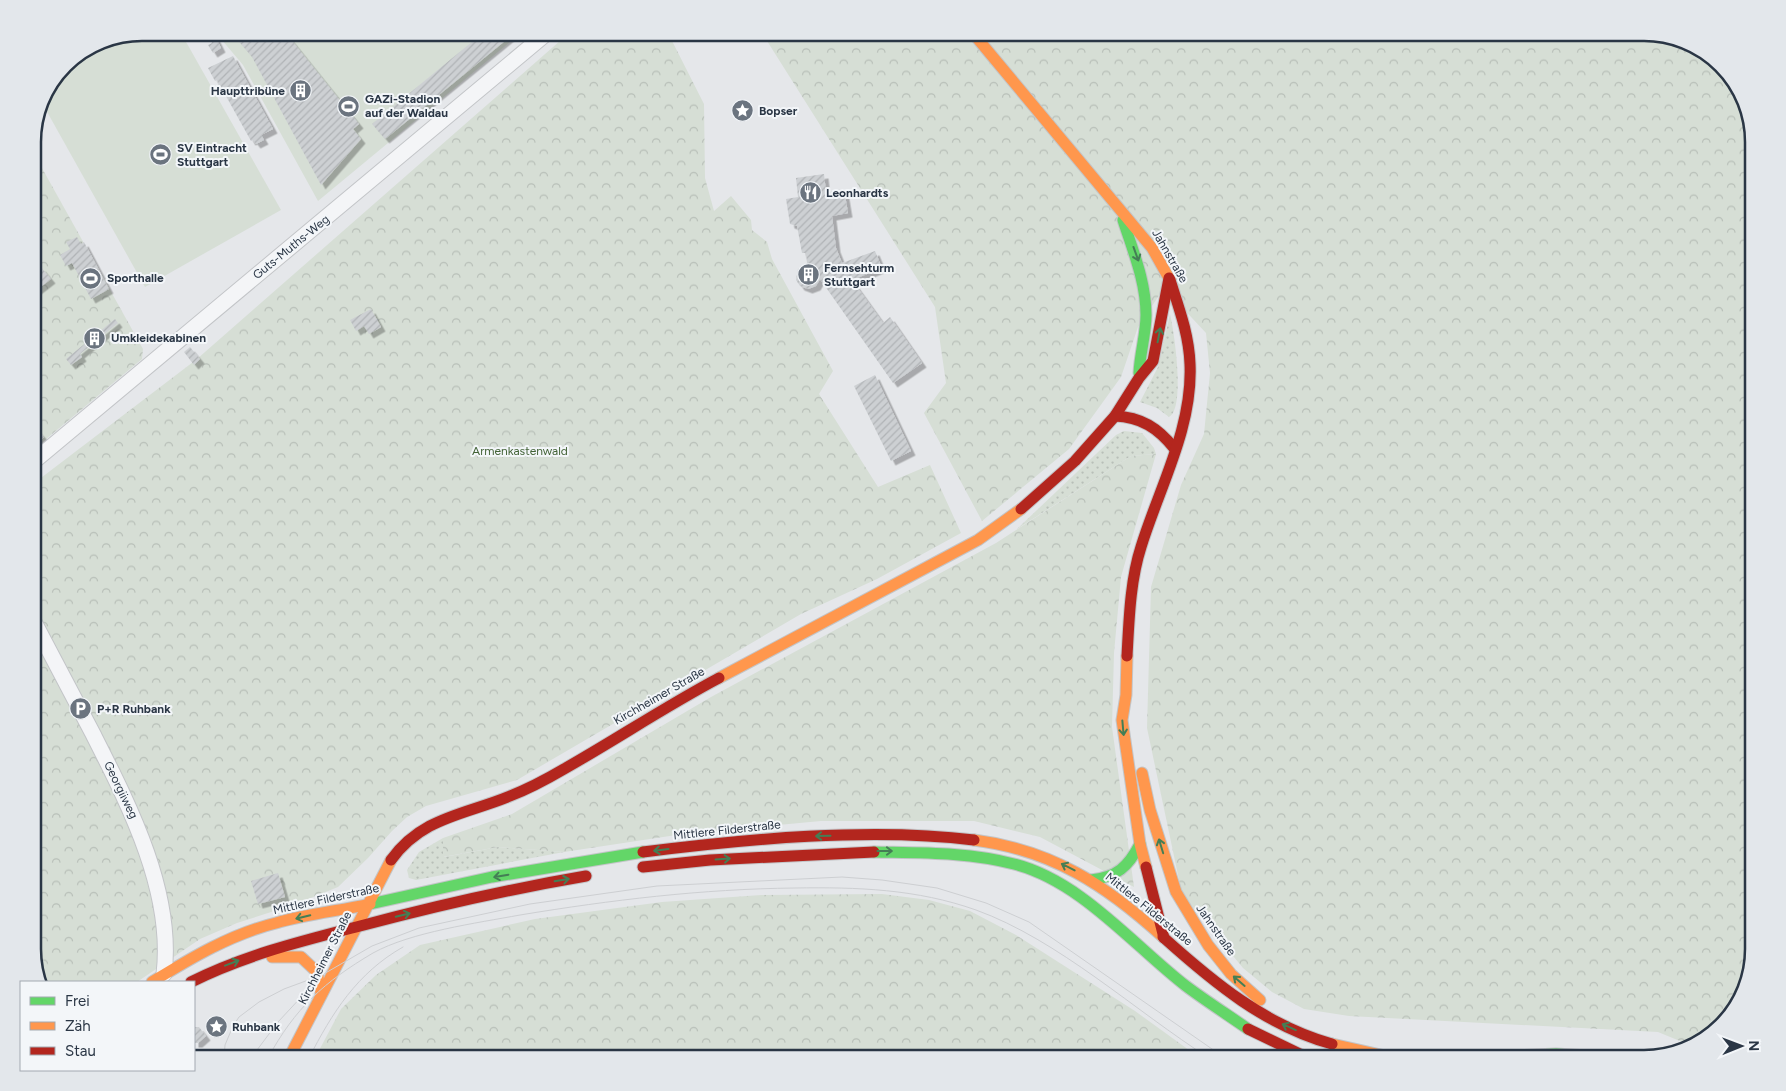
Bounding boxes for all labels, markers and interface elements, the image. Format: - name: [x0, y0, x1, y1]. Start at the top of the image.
- building icon: Haupttribüne: [289, 79, 313, 103]
- place label: Haupttribüne: [211, 84, 285, 98]
- place label: GAZi-Stadion auf der Waldau: [365, 92, 448, 120]
- sports icon: GAZi-Stadion auf der Waldau: [337, 94, 361, 118]
- place icon: Bopser: [731, 99, 755, 123]
- place label: Bopser: [759, 104, 798, 118]
- place label: SV Eintracht Stuttgart: [177, 141, 247, 169]
- sports icon: SV Eintracht Stuttgart: [149, 143, 173, 167]
- restaurant icon: Leonhardts: [798, 181, 822, 205]
- place label: Leonhardts: [826, 186, 889, 200]
- street label: Guts-Muths-Weg: [250, 212, 332, 282]
- street label: Jahnstraße: [1149, 227, 1191, 286]
- one-way arrow: [1131, 246, 1141, 261]
- place label: Fernsehturm Stuttgart: [824, 261, 894, 289]
- building icon: Fernsehturm Stuttgart: [796, 263, 820, 287]
- sports icon: Sporthalle: [79, 266, 103, 290]
- place label: Sporthalle: [107, 271, 164, 285]
- building icon: Umkleidekabinen: [83, 326, 107, 350]
- one-way arrow: [1155, 327, 1165, 343]
- place label: Umkleidekabinen: [111, 331, 206, 345]
- park label: Armenkastenwald: [472, 444, 568, 458]
- street label: Kirchheimer Straße: [611, 664, 707, 728]
- parking icon: P+R Ruhbank: [69, 697, 93, 721]
- place label: P+R Ruhbank: [97, 702, 171, 716]
- one-way arrow: [1118, 719, 1128, 735]
- street label: Georgiiweg: [101, 759, 141, 821]
- street label: Mittlere Filderstraße: [673, 817, 782, 843]
- one-way arrow: [815, 831, 832, 841]
- one-way arrow: [1155, 838, 1165, 854]
- one-way arrow: [654, 845, 670, 855]
- one-way arrow: [876, 846, 893, 856]
- one-way arrow: [715, 854, 731, 864]
- one-way arrow: [1061, 862, 1076, 871]
- street label: Mittlere Filderstraße: [1103, 870, 1196, 949]
- one-way arrow: [493, 871, 509, 881]
- one-way arrow: [553, 874, 569, 884]
- street label: Mittlere Filderstraße: [272, 881, 381, 917]
- street label: Jahnstraße: [1193, 902, 1239, 959]
- street label: Kirchheimer Straße: [295, 909, 355, 1007]
- one-way arrow: [395, 910, 411, 919]
- one-way arrow: [295, 913, 311, 922]
- one-way arrow: [224, 958, 239, 967]
- one-way arrow: [1233, 976, 1246, 987]
- legend: [20, 981, 195, 1071]
- text: Frei: [65, 992, 90, 1010]
- place icon: Ruhbank: [204, 1015, 228, 1039]
- text: Zäh: [65, 1017, 91, 1035]
- place label: Ruhbank: [232, 1020, 281, 1034]
- north arrow: [1716, 1021, 1766, 1071]
- one-way arrow: [1282, 1022, 1297, 1032]
- text: N: [1745, 1040, 1762, 1051]
- text: Stau: [65, 1042, 96, 1060]

